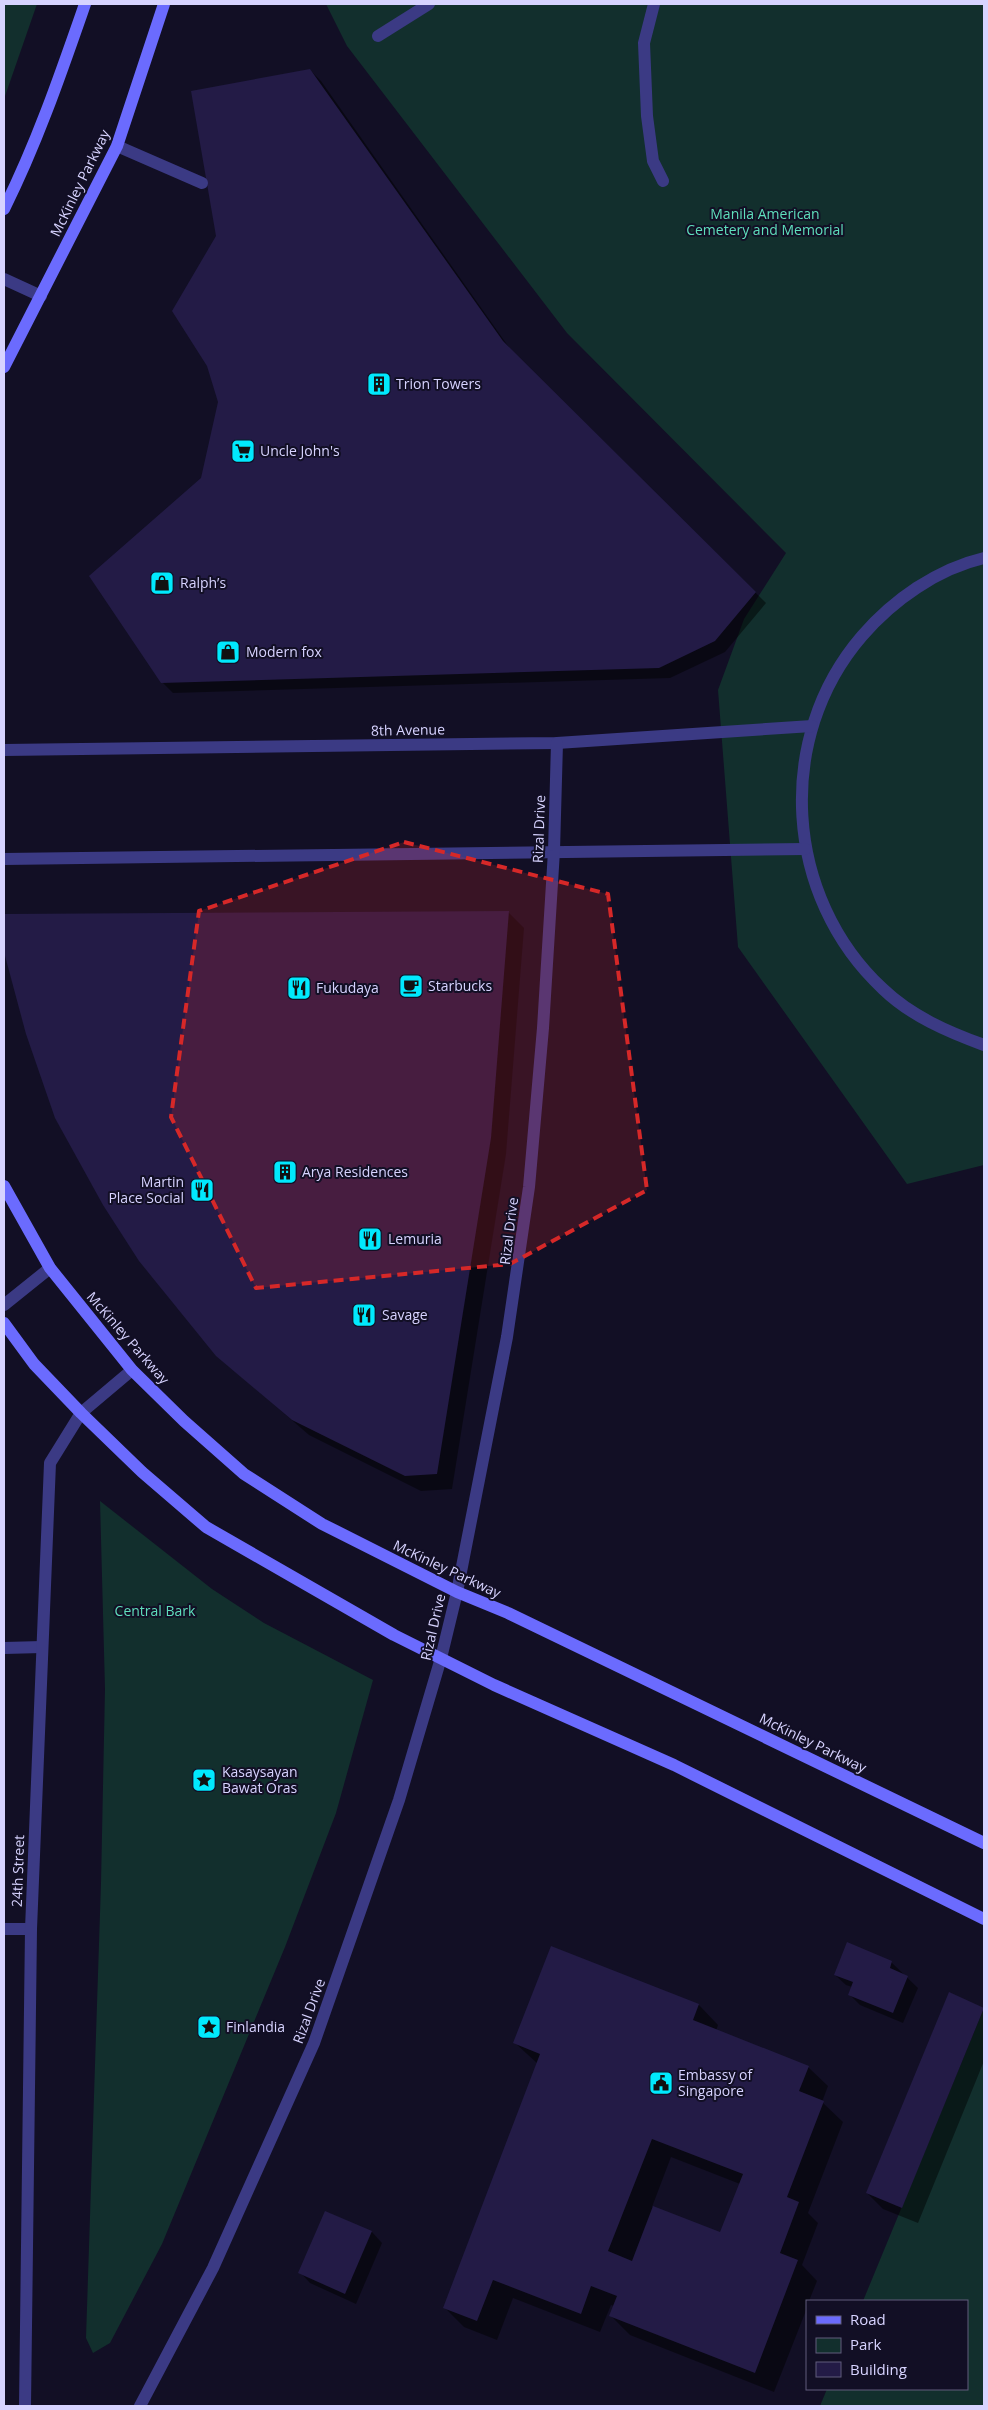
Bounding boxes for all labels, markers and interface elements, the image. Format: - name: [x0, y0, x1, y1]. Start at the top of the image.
- street label: McKinley Parkway: [45, 125, 114, 240]
- park label: Manila American Cemetery and Memorial: [686, 204, 844, 239]
- building icon: Trion Towers: [366, 371, 392, 397]
- place label: Trion Towers: [396, 374, 481, 393]
- supermarket icon: Uncle John's: [230, 438, 256, 464]
- place label: Uncle John's: [260, 441, 340, 460]
- shop icon: Ralph’s: [149, 570, 175, 596]
- place label: Ralph’s: [180, 573, 226, 592]
- shop icon: Modern fox: [215, 639, 241, 665]
- place label: Modern fox: [246, 642, 323, 661]
- street label: 8th Avenue: [371, 719, 445, 740]
- street label: Rizal Drive: [528, 795, 549, 863]
- cafe icon: Starbucks: [398, 973, 424, 999]
- restaurant icon: Fukudaya: [286, 975, 312, 1001]
- place label: Starbucks: [428, 976, 492, 995]
- place label: Fukudaya: [316, 978, 379, 997]
- building icon: Arya Residences: [272, 1159, 298, 1185]
- place label: Arya Residences: [302, 1162, 408, 1181]
- place label: Martin Place Social: [108, 1172, 184, 1207]
- restaurant icon: Martin Place Social: [189, 1177, 215, 1203]
- street label: Rizal Drive: [495, 1196, 522, 1266]
- restaurant icon: Lemuria: [357, 1226, 383, 1252]
- place label: Lemuria: [388, 1229, 442, 1248]
- street label: McKinley Parkway: [83, 1287, 175, 1389]
- restaurant icon: Savage: [351, 1302, 377, 1328]
- place label: Savage: [382, 1305, 428, 1324]
- street label: McKinley Parkway: [390, 1535, 505, 1602]
- street label: Rizal Drive: [416, 1592, 449, 1662]
- park label: Central Bark: [115, 1601, 196, 1620]
- street label: McKinley Parkway: [756, 1708, 871, 1777]
- place label: Kasaysayan Bawat Oras: [222, 1762, 298, 1797]
- place icon: Kasaysayan Bawat Oras: [191, 1767, 217, 1793]
- street label: 24th Street: [7, 1835, 28, 1907]
- street label: Rizal Drive: [288, 1976, 329, 2046]
- place icon: Finlandia: [196, 2014, 222, 2040]
- place label: Finlandia: [226, 2017, 285, 2036]
- place label: Embassy of Singapore: [678, 2065, 754, 2100]
- public building icon: Embassy of Singapore: [648, 2070, 674, 2096]
- legend: [806, 2300, 968, 2390]
- text: Road: [850, 2309, 886, 2329]
- text: Park: [850, 2334, 881, 2354]
- text: Building: [850, 2359, 907, 2379]

